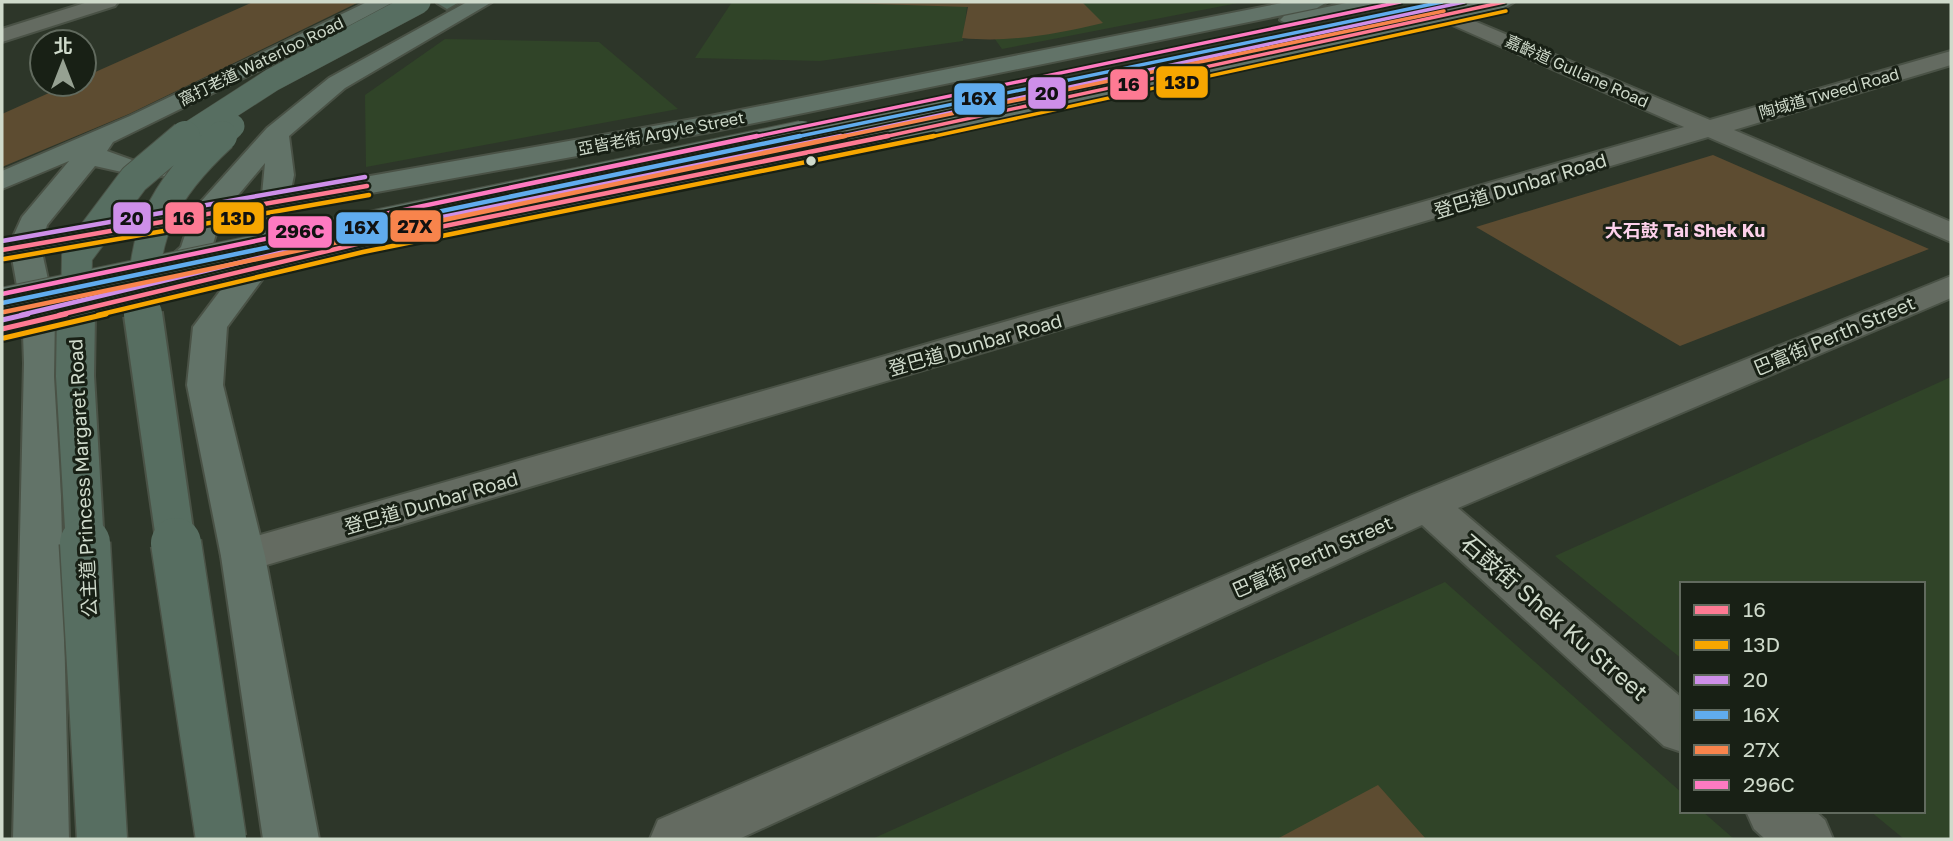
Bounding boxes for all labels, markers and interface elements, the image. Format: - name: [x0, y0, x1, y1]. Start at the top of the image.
- street label: 窩打老道 Waterloo Road: [175, 12, 347, 110]
- north arrow: [28, 28, 98, 98]
- street label: 嘉齡道 Gullane Road: [1502, 30, 1652, 112]
- text: 北: [53, 34, 73, 57]
- street label: 陶域道 Tweed Road: [1757, 63, 1901, 123]
- line badge: 13D: [1155, 65, 1209, 99]
- line badge: 16: [1109, 68, 1149, 101]
- text: 13D: [1165, 70, 1199, 93]
- text: 16: [1118, 72, 1140, 95]
- line badge: 20: [1027, 76, 1067, 110]
- text: 20: [1035, 81, 1059, 104]
- line badge: 16X: [953, 82, 1006, 116]
- text: 16X: [961, 86, 997, 109]
- street label: 亞皆老街 Argyle Street: [576, 107, 746, 159]
- street label: 登巴道 Dunbar Road: [1431, 148, 1609, 222]
- unlabelled marker: [804, 154, 818, 168]
- line badge: 20: [112, 201, 152, 235]
- line badge: 16: [164, 201, 205, 235]
- line badge: 13D: [212, 201, 265, 235]
- text: 20: [120, 206, 144, 229]
- text: 16: [173, 206, 195, 229]
- text: 13D: [221, 206, 255, 229]
- line badge: 27X: [389, 209, 442, 243]
- line badge: 16X: [335, 211, 389, 245]
- text: 27X: [397, 214, 433, 237]
- line badge: 296C: [267, 215, 333, 249]
- text: 16X: [344, 215, 380, 238]
- text: 296C: [275, 219, 325, 242]
- district label: 大石鼓 Tai Shek Ku: [1605, 219, 1765, 241]
- street label: 巴富街 Perth Street: [1750, 291, 1918, 379]
- street label: 登巴道 Dunbar Road: [886, 308, 1064, 380]
- street label: 公主道 Princess Margaret Road: [63, 338, 101, 618]
- street label: 登巴道 Dunbar Road: [342, 466, 520, 538]
- street label: 巴富街 Perth Street: [1228, 510, 1396, 602]
- street label: 石鼓街 Shek Ku Street: [1456, 528, 1654, 706]
- legend: [1680, 582, 1925, 813]
- text: 16: [1743, 596, 1766, 622]
- text: 13D: [1743, 631, 1780, 657]
- text: 20: [1743, 666, 1768, 692]
- text: 16X: [1743, 701, 1780, 727]
- text: 27X: [1743, 736, 1780, 762]
- text: 296C: [1743, 771, 1795, 797]

